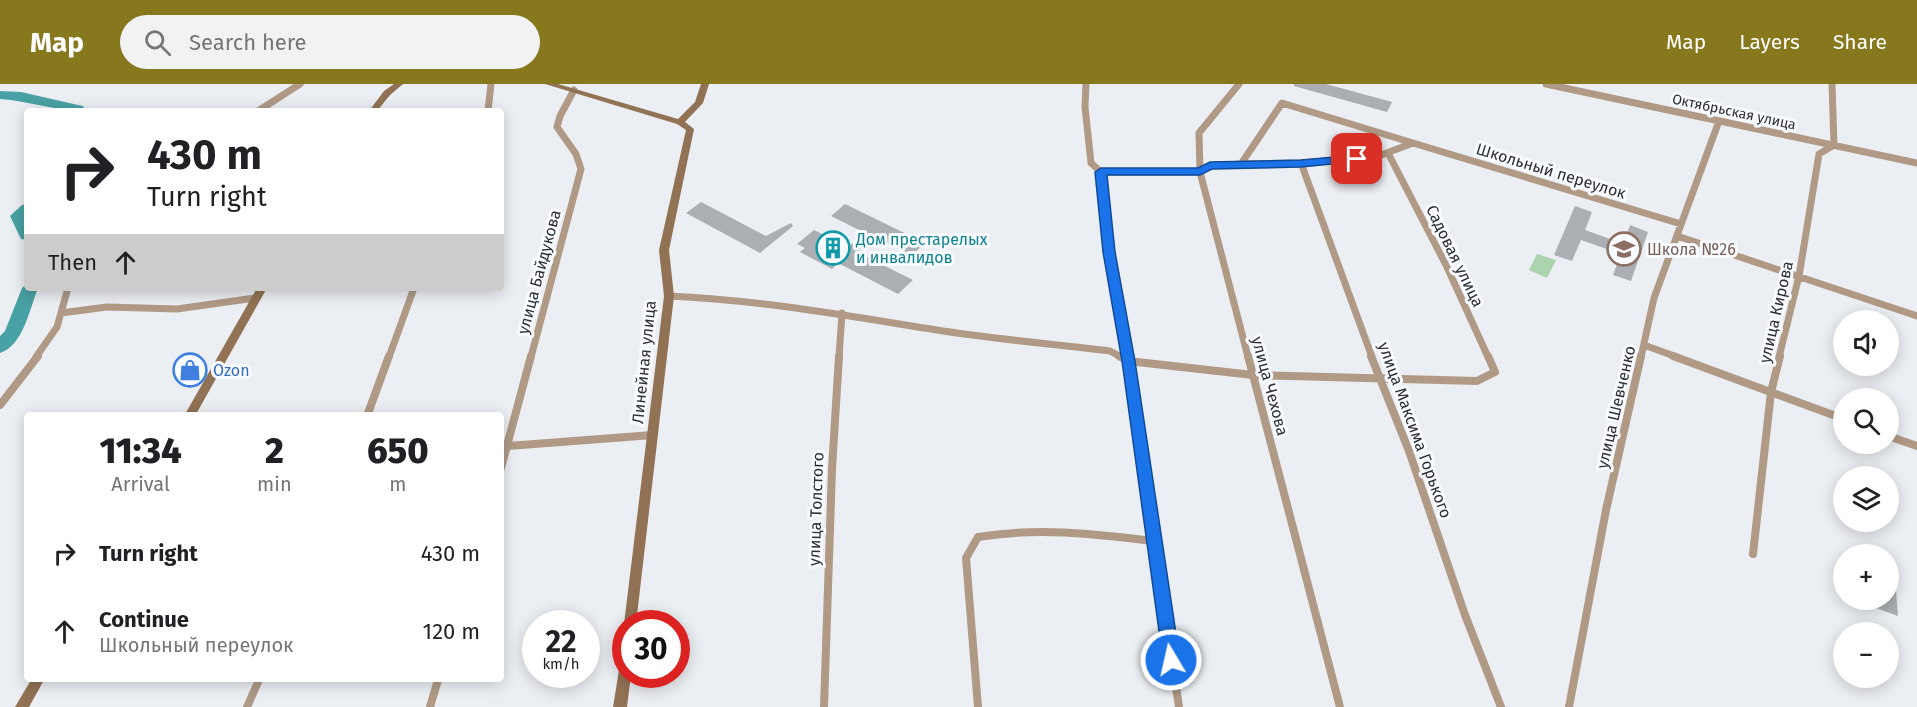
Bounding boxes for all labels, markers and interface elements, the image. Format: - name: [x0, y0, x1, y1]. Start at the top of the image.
- search box: [120, 15, 540, 69]
- text: Map: [30, 26, 84, 59]
- icon: search: [141, 26, 174, 59]
- text: Search here: [189, 29, 307, 56]
- text: Map: [1666, 29, 1706, 55]
- text: Layers: [1739, 29, 1800, 55]
- text: Share: [1833, 29, 1887, 55]
- street label: Октябрьская улица: [1671, 91, 1797, 133]
- text: 430 m: [147, 130, 262, 180]
- icon: right: [48, 132, 126, 210]
- pin: [1331, 133, 1382, 184]
- street label: Школьный переулок: [1474, 139, 1629, 203]
- icon: arrive: [1340, 142, 1373, 175]
- text: Turn right: [147, 181, 267, 213]
- street label: Садовая улица: [1422, 202, 1488, 310]
- street label: улица Байдукова: [513, 208, 565, 336]
- building icon: Дом престарелых и инвалидов: [815, 230, 851, 266]
- place label: Дом престарелых и инвалидов: [855, 230, 988, 267]
- school or university icon: Школа №26: [1606, 231, 1642, 267]
- place label: Школа №26: [1647, 240, 1736, 259]
- icon: ahead: [109, 246, 142, 279]
- text: Then: [48, 249, 97, 276]
- street label: улица Кирова: [1755, 259, 1797, 365]
- street label: Линейная улица: [628, 299, 660, 425]
- map controls: [1833, 310, 1899, 688]
- button: sound: [1833, 310, 1899, 376]
- street label: улица Чехова: [1248, 334, 1292, 438]
- street label: улица Максима Горького: [1374, 339, 1456, 521]
- street label: улица Шевченко: [1593, 344, 1639, 470]
- shop icon: Ozon: [172, 352, 208, 388]
- place label: Ozon: [213, 361, 250, 380]
- button: search: [1833, 388, 1899, 454]
- text: 11:34: [99, 429, 182, 473]
- text: 2: [265, 429, 284, 473]
- text: 650: [367, 429, 429, 473]
- street label: улица Толстого: [805, 452, 827, 566]
- button: layers: [1833, 466, 1899, 532]
- text: Arrival: [111, 472, 170, 496]
- text: min: [257, 472, 292, 496]
- text: m: [389, 472, 406, 496]
- icon: right: [48, 537, 81, 570]
- text: Turn right: [99, 540, 198, 567]
- text: 430 m: [421, 540, 480, 567]
- button: +: [1833, 544, 1899, 610]
- text: Continue: [99, 606, 189, 633]
- speed limit sign: 30: [612, 610, 690, 688]
- icon: ahead: [48, 615, 81, 648]
- text: 120 m: [423, 618, 480, 645]
- button: −: [1833, 622, 1899, 688]
- text: 22: [545, 624, 577, 660]
- position arrow: [1139, 628, 1203, 692]
- text: Школьный переулок: [99, 633, 293, 657]
- text: km/h: [542, 655, 580, 673]

